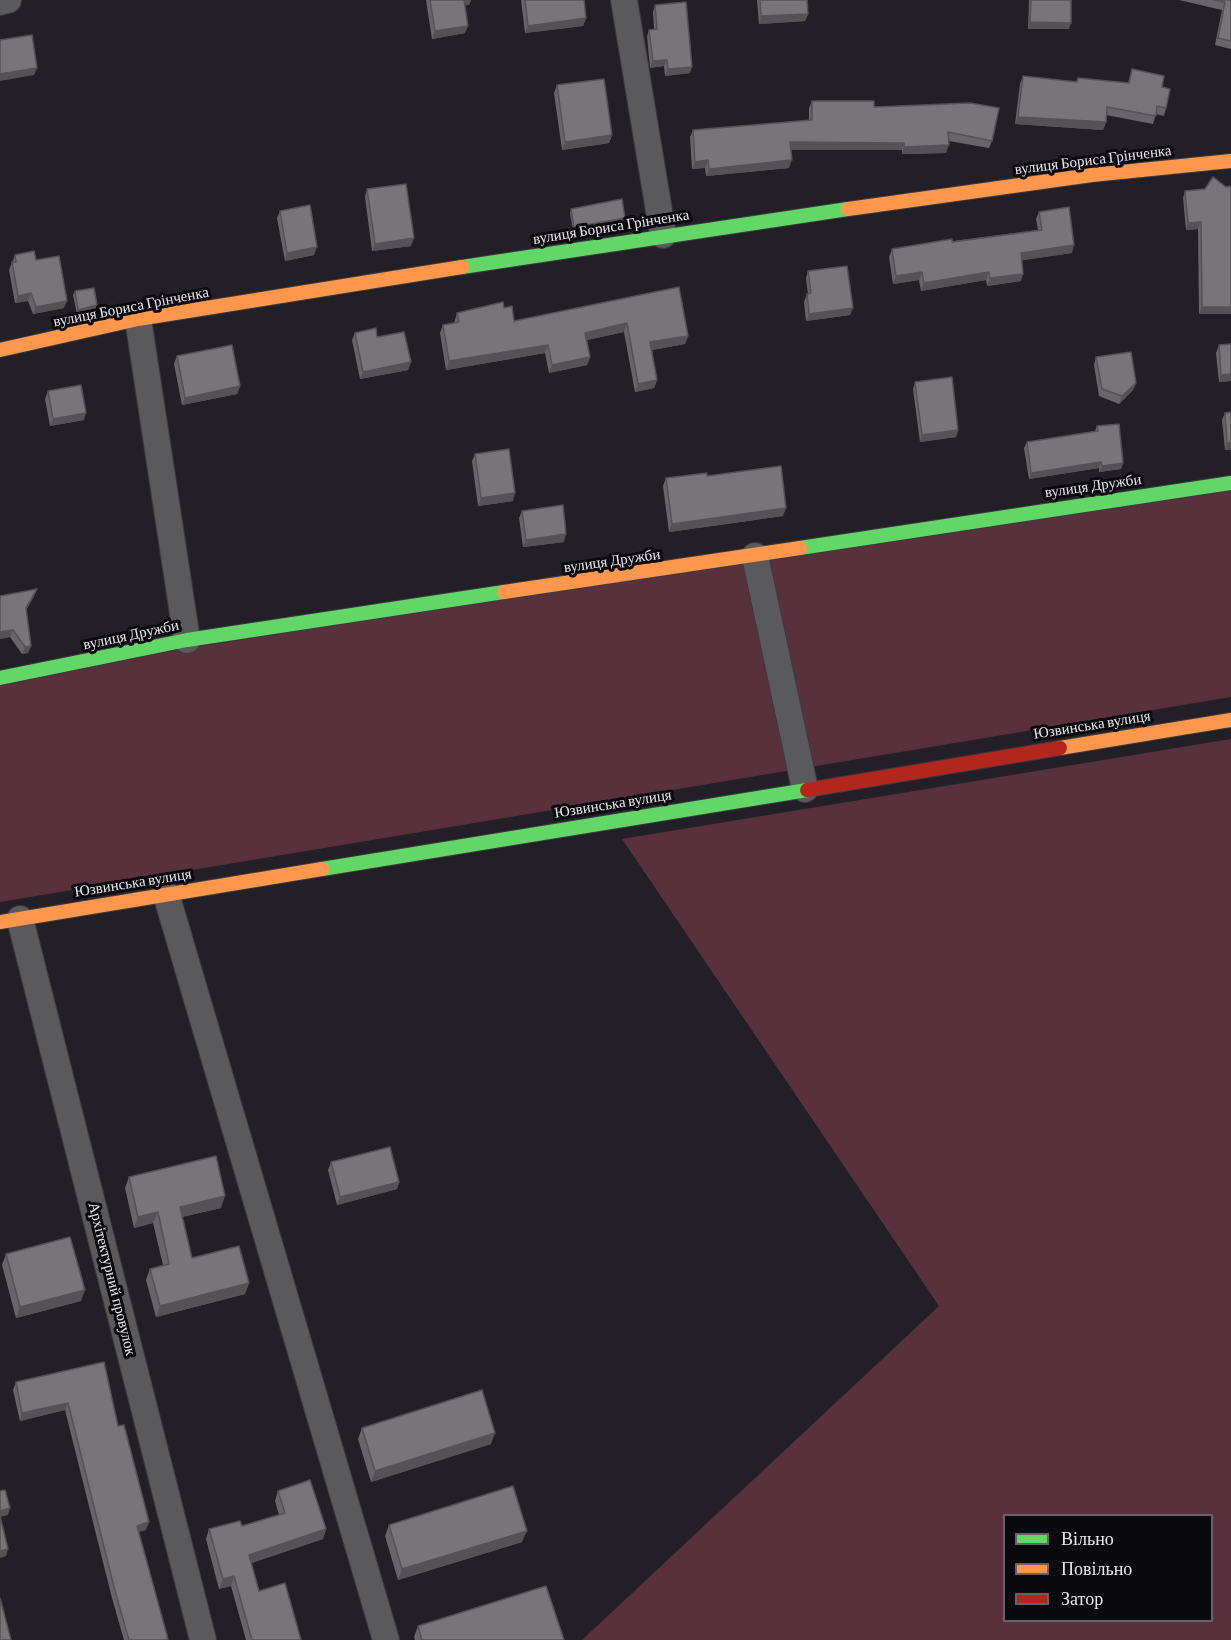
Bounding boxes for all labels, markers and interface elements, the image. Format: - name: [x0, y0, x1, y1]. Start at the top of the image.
- street label: вулиця Бориса Грінченка: [1014, 141, 1172, 179]
- street label: вулиця Бориса Грінченка: [532, 206, 690, 248]
- street label: вулиця Бориса Грінченка: [52, 283, 210, 331]
- street label: вулиця Дружби: [1044, 470, 1142, 502]
- street label: вулиця Дружби: [563, 545, 661, 577]
- street label: вулиця Дружби: [82, 616, 180, 654]
- street label: Юзвинська вулиця: [1032, 707, 1152, 743]
- street label: Юзвинська вулиця: [553, 786, 673, 822]
- street label: Юзвинська вулиця: [73, 865, 193, 901]
- street label: Архітектурний провулок: [84, 1201, 140, 1357]
- legend: [1003, 1514, 1213, 1622]
- text: Вільно: [1061, 1529, 1114, 1549]
- text: Повільно: [1061, 1559, 1132, 1579]
- text: Затор: [1061, 1589, 1103, 1609]

